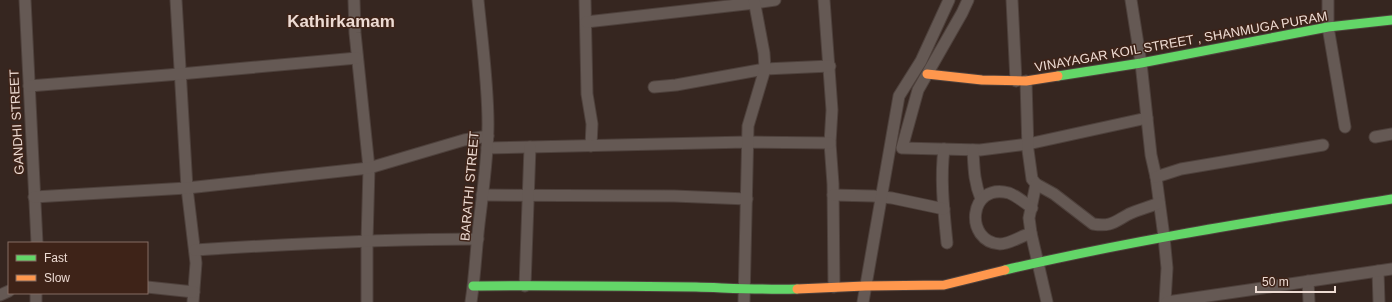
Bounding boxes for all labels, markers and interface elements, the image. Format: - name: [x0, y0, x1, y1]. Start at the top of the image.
- street label: VINAYAGAR KOIL STREET , SHANMUGA PURAM: [1033, 8, 1329, 75]
- district label: Kathirkamam: [287, 12, 395, 31]
- street label: GANDHI STREET: [6, 69, 27, 175]
- street label: BARATHI STREET: [457, 130, 482, 242]
- legend: [8, 242, 148, 294]
- text: Fast: [44, 251, 68, 265]
- scale bar: [1256, 268, 1335, 294]
- text: Slow: [44, 271, 70, 285]
- text: 50 m: [1262, 275, 1289, 289]

